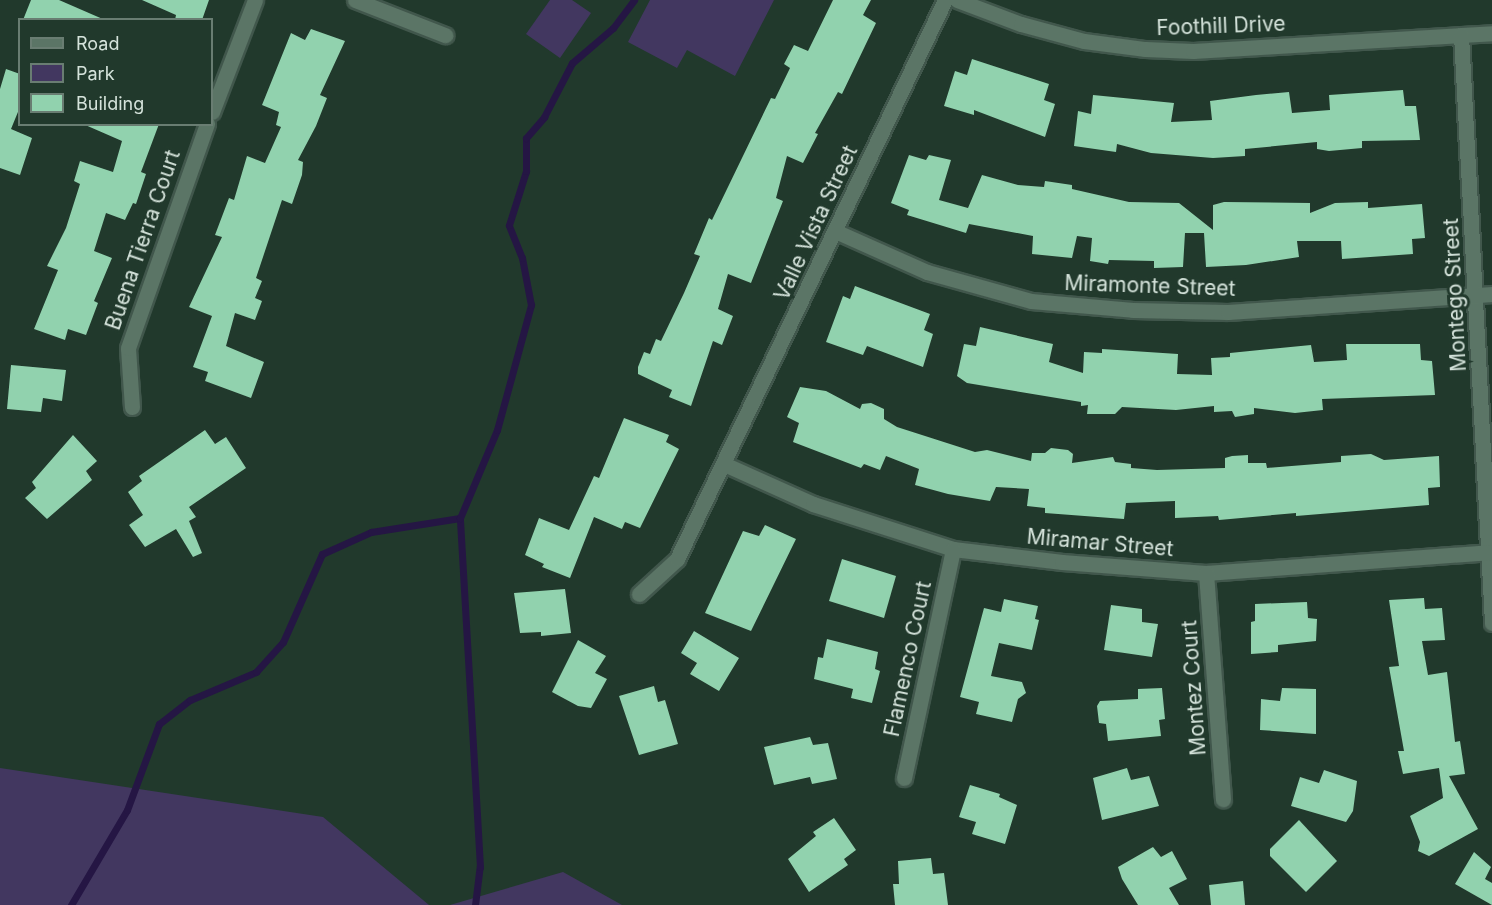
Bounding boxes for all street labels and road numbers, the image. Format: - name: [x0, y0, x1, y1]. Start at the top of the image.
- street label: Foothill Drive: [1156, 11, 1286, 41]
- street label: Valle Vista Street: [769, 141, 863, 305]
- street label: Buena Tierra Court: [100, 147, 186, 333]
- street label: Montego Street: [1438, 218, 1472, 372]
- street label: Miramonte Street: [1064, 270, 1236, 302]
- street label: Miramar Street: [1026, 524, 1174, 562]
- street label: Flamenco Court: [879, 579, 937, 739]
- street label: Montez Court: [1177, 620, 1211, 756]

